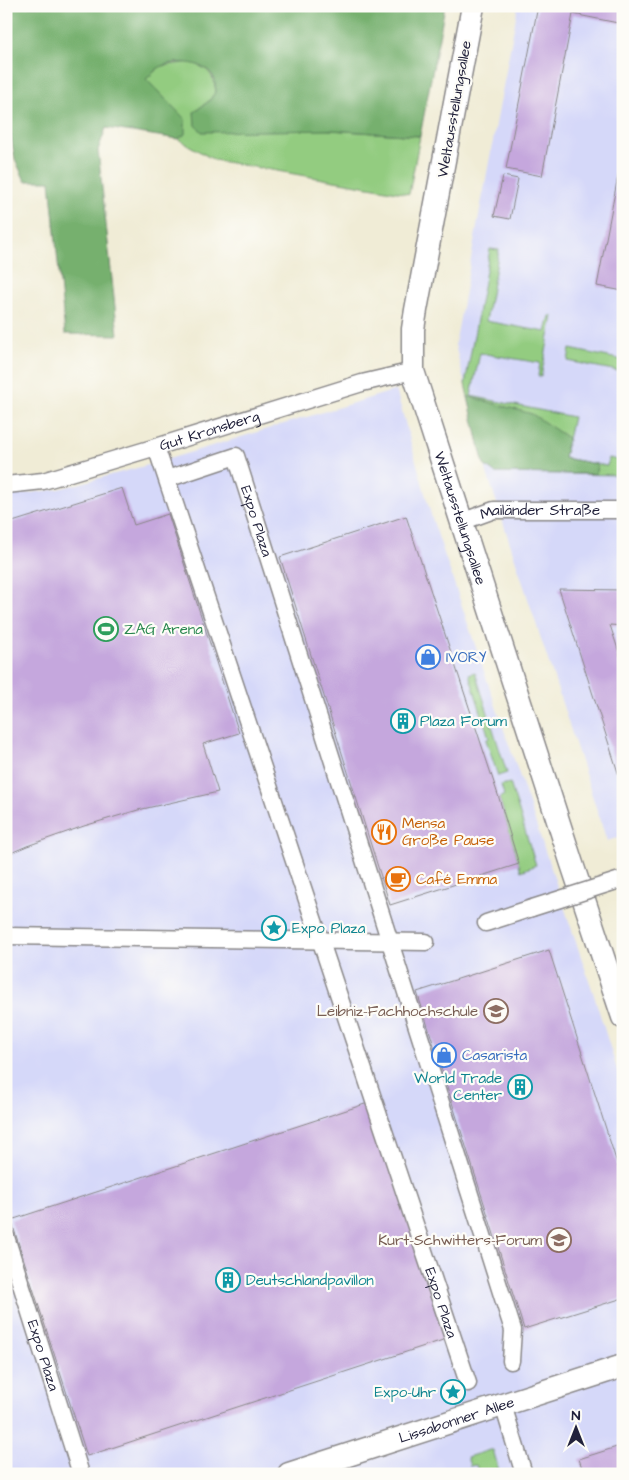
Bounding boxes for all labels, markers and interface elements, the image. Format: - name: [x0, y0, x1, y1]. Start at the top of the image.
- street label: Weltausstellungsallee: [432, 39, 478, 179]
- street label: Gut Kronsberg: [157, 405, 263, 456]
- street label: Weltausstellungsallee: [429, 449, 491, 587]
- street label: Expo Plaza: [235, 483, 277, 560]
- street label: Mailänder Straße: [477, 500, 600, 525]
- sports icon: ZAG Arena: [93, 616, 119, 642]
- place label: ZAG Arena: [124, 619, 203, 640]
- shop icon: IVORY: [415, 644, 441, 670]
- place label: IVORY: [446, 647, 486, 668]
- building icon: Plaza Forum: [390, 708, 416, 734]
- place label: Plaza Forum: [420, 711, 507, 732]
- place label: Mensa Große Pause: [402, 813, 494, 851]
- restaurant icon: Mensa Große Pause: [371, 819, 397, 845]
- cafe icon: Café Emma: [385, 866, 411, 892]
- place label: Café Emma: [416, 869, 498, 890]
- place icon: Expo Plaza: [261, 915, 287, 941]
- place label: Expo Plaza: [292, 918, 366, 939]
- school or university icon: Leibniz-Fachhochschule: [483, 998, 509, 1024]
- place label: Leibniz-Fachhochschule: [317, 1001, 478, 1022]
- shop icon: Casarista: [431, 1042, 457, 1068]
- place label: Casarista: [462, 1045, 528, 1066]
- place label: World Trade Center: [414, 1068, 502, 1106]
- building icon: World Trade Center: [507, 1074, 533, 1100]
- school or university icon: Kurt-Schwitters-Forum: [546, 1227, 572, 1253]
- place label: Kurt-Schwitters-Forum: [378, 1230, 542, 1251]
- street label: Expo Plaza: [419, 1265, 462, 1341]
- building icon: Deutschlandpavillon: [215, 1267, 241, 1293]
- place label: Deutschlandpavillon: [246, 1270, 374, 1291]
- street label: Expo Plaza: [22, 1317, 64, 1394]
- place icon: Expo-Uhr: [440, 1379, 466, 1405]
- place label: Expo-Uhr: [374, 1382, 436, 1403]
- street label: Lissabonner Allee: [396, 1392, 517, 1449]
- north arrow: [552, 1402, 602, 1452]
- text: N: [572, 1406, 581, 1426]

